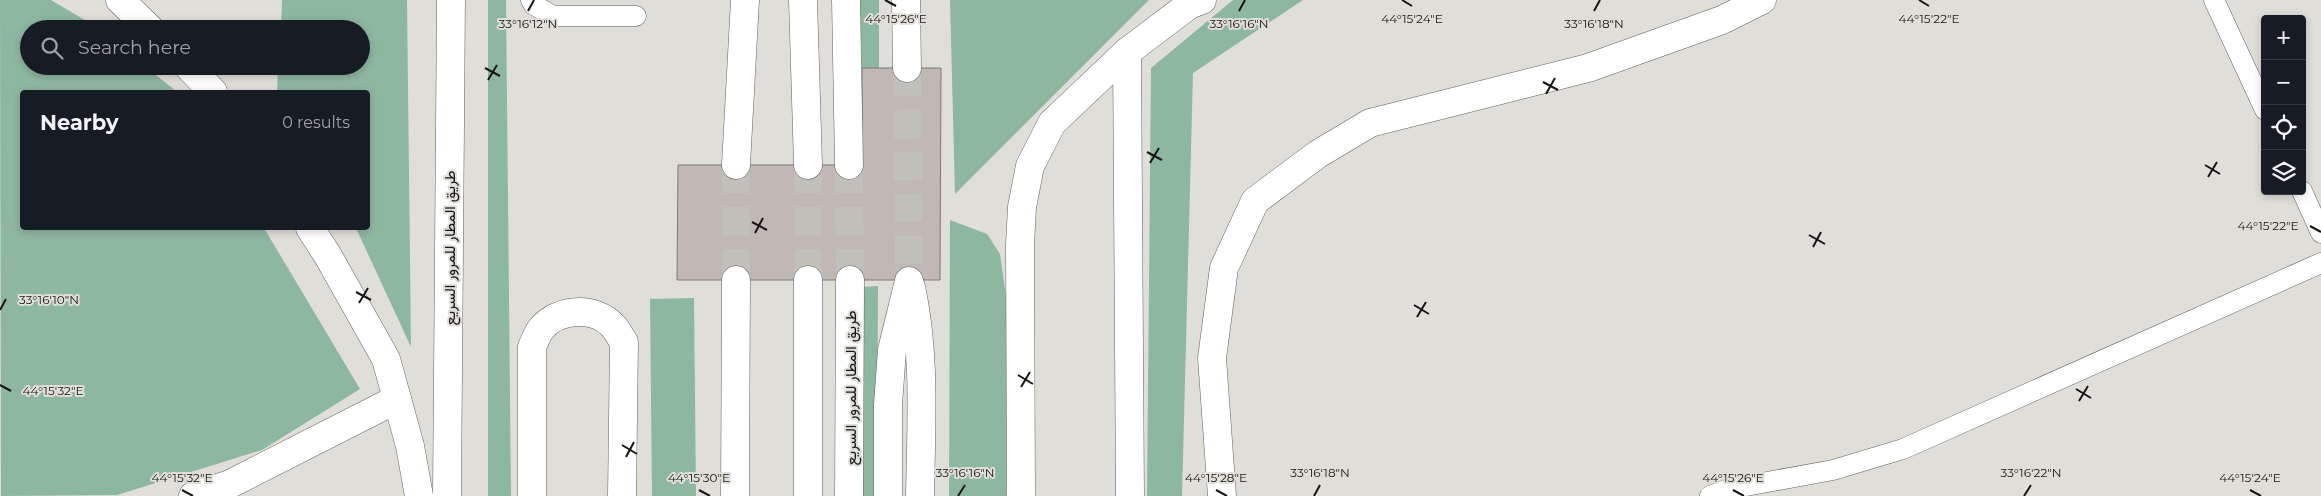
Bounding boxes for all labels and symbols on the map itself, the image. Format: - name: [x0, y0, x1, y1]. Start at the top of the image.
- text: 44°15'26"E: [865, 11, 927, 26]
- text: 44°15'24"E: [1381, 11, 1443, 26]
- text: 44°15'22"E: [1898, 11, 1960, 26]
- text: 33°16'12"N: [499, 16, 557, 31]
- text: 33°16'16"N: [1209, 16, 1269, 31]
- text: 33°16'18"N: [1564, 16, 1624, 31]
- street label: طريق المطار للمرور السريع: [440, 170, 461, 325]
- text: 44°15'22"E: [2237, 218, 2299, 233]
- text: 33°16'10"N: [19, 292, 79, 307]
- street label: طريق المطار للمرور السريع: [841, 310, 862, 465]
- text: 44°15'32"E: [23, 383, 83, 398]
- text: 33°16'16"N: [935, 465, 995, 480]
- text: 33°16'18"N: [1290, 465, 1350, 480]
- text: 33°16'22"N: [2001, 465, 2061, 480]
- text: 44°15'32"E: [152, 470, 212, 485]
- text: 44°15'30"E: [668, 470, 730, 485]
- text: 44°15'28"E: [1185, 470, 1247, 485]
- text: 44°15'26"E: [1702, 470, 1764, 485]
- text: 44°15'24"E: [2219, 470, 2281, 485]

